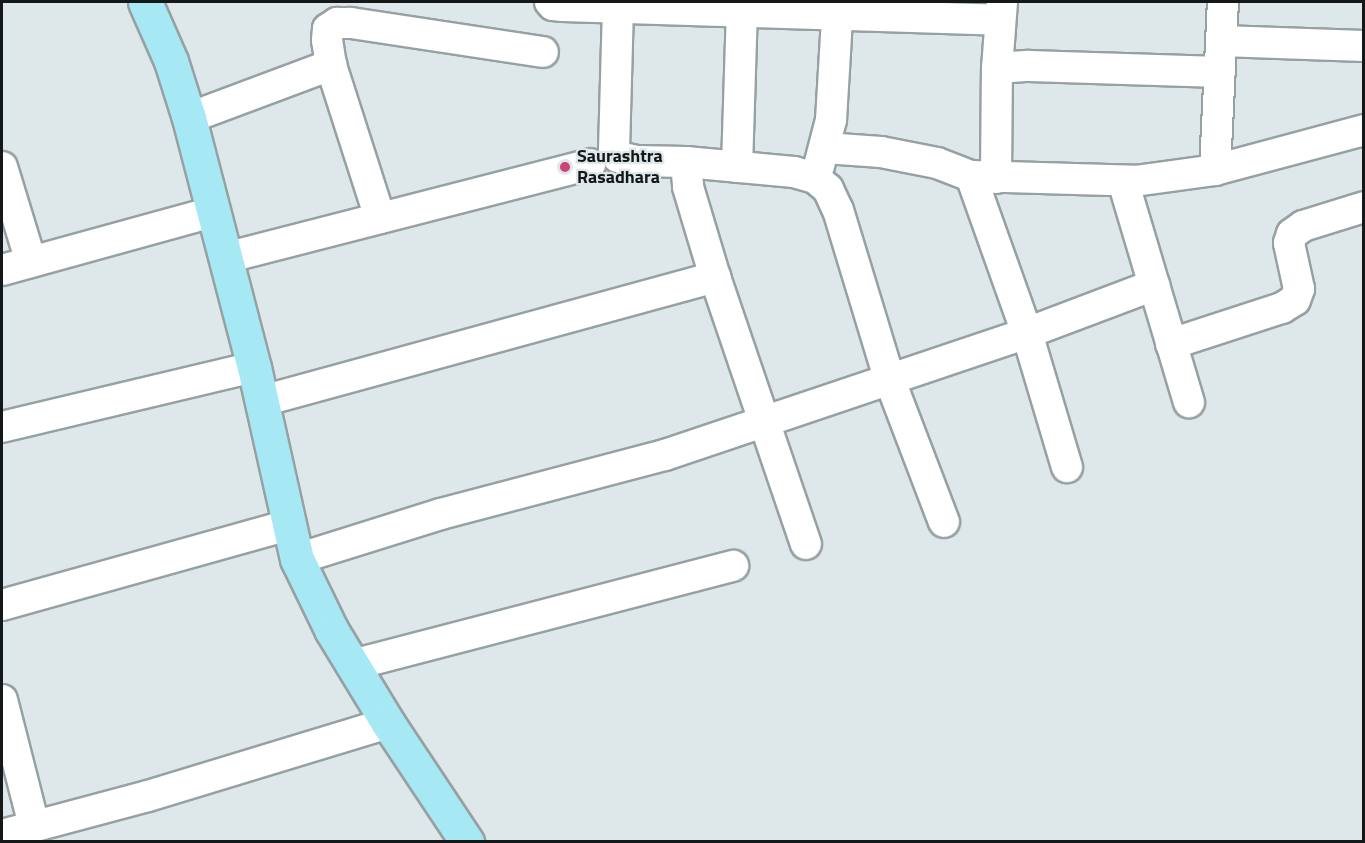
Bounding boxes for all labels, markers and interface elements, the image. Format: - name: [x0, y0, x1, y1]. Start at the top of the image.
- place label: Saurashtra Rasadhara: [577, 146, 663, 188]
- marker: Saurashtra Rasadhara: [558, 160, 572, 174]

